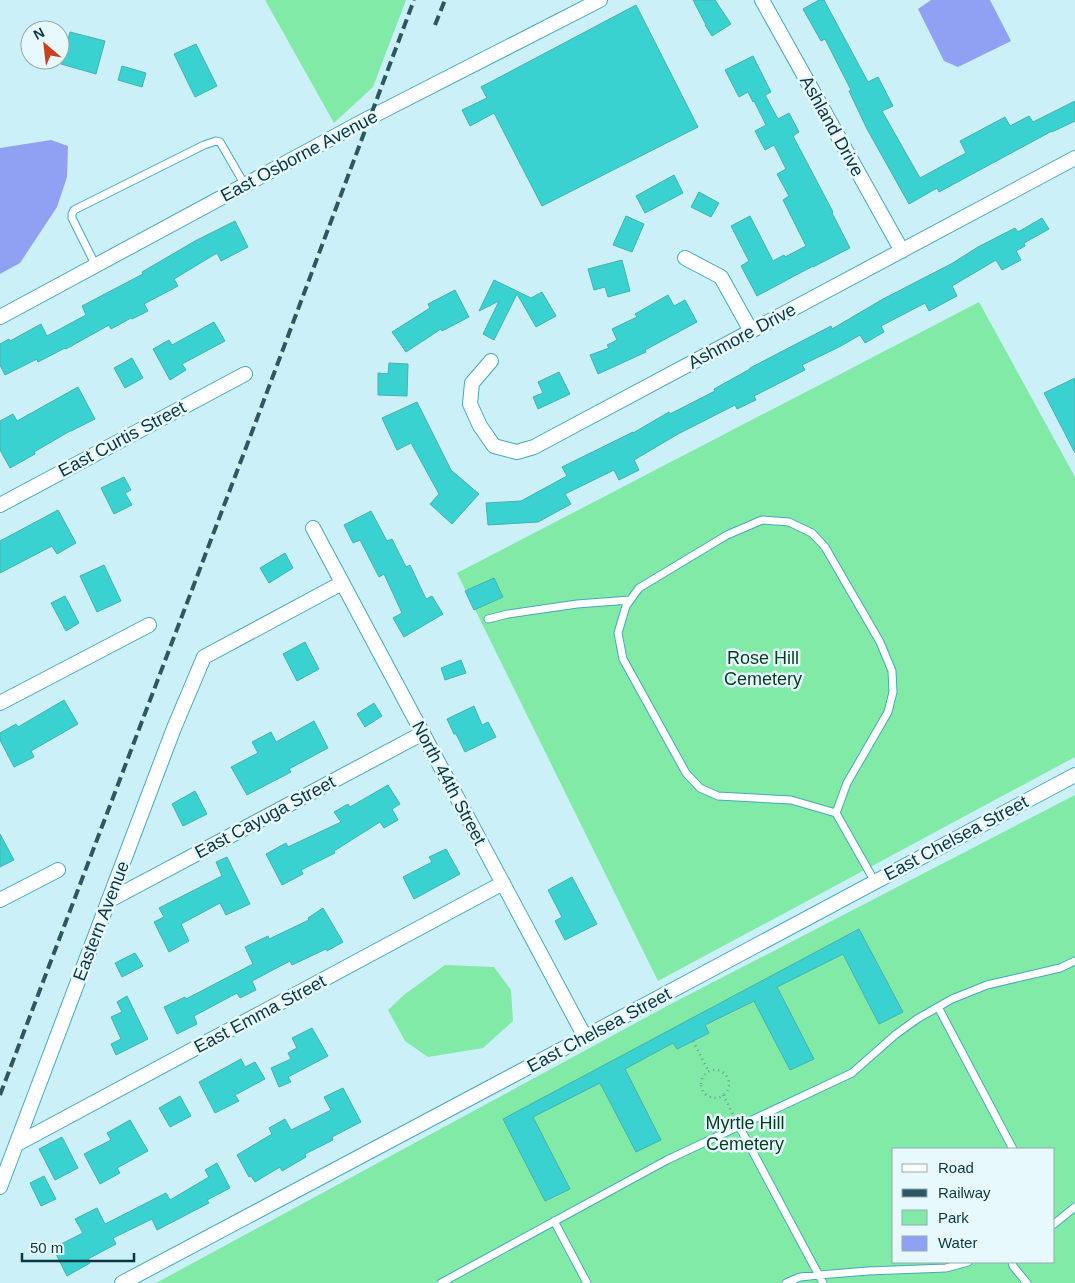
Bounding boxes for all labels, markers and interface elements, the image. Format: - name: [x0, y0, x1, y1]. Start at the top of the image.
- north arrow: [20, 20, 70, 70]
- text: N: [31, 24, 47, 43]
- street label: Ashland Drive: [796, 72, 868, 180]
- street label: East Osborne Avenue: [217, 106, 381, 206]
- street label: Ashmore Drive: [685, 299, 799, 373]
- street label: East Curtis Street: [55, 397, 189, 481]
- park label: Rose Hill Cemetery: [724, 648, 802, 689]
- street label: North 44th Street: [408, 718, 490, 848]
- street label: East Cayuga Street: [191, 772, 339, 862]
- street label: East Chelsea Street: [881, 792, 1031, 884]
- street label: Eastern Avenue: [69, 858, 133, 984]
- street label: East Emma Street: [191, 971, 329, 1057]
- street label: East Chelsea Street: [524, 984, 674, 1076]
- park label: Myrtle Hill Cemetery: [706, 1113, 785, 1154]
- legend: [892, 1148, 1055, 1263]
- text: Road: [938, 1159, 974, 1176]
- text: Railway: [938, 1184, 991, 1201]
- text: Park: [938, 1209, 969, 1226]
- scale bar: [22, 1230, 135, 1262]
- text: Water: [938, 1234, 977, 1251]
- text: 50 m: [30, 1239, 63, 1256]

